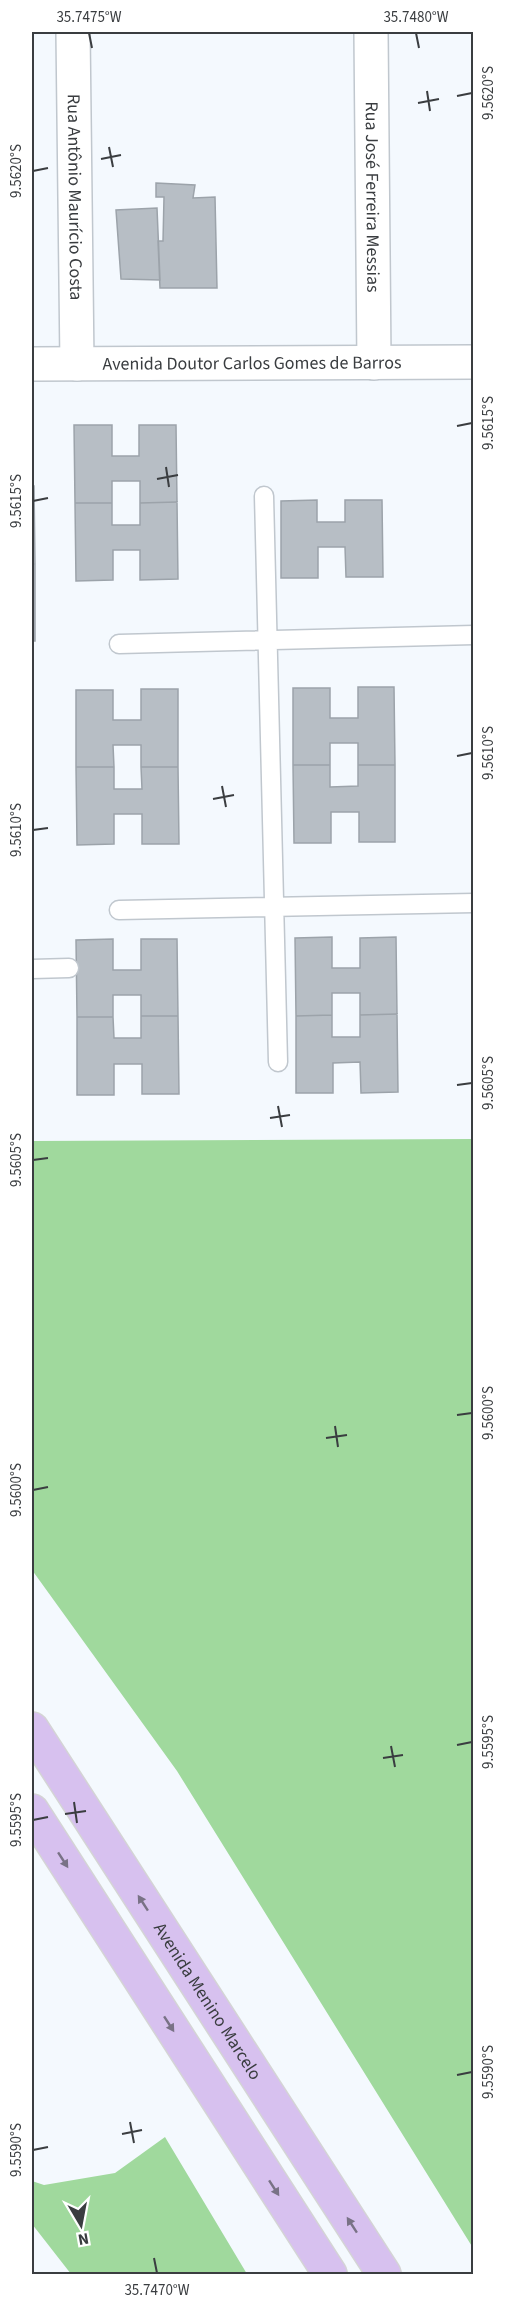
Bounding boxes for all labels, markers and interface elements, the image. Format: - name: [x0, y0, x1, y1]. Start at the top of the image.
- text: 35.7475°W: [56, 7, 122, 28]
- text: 35.7480°W: [383, 7, 449, 28]
- text: 9.5620°S: [478, 66, 499, 120]
- street label: Rua Antônio Maurício Costa: [61, 94, 88, 300]
- street label: Rua José Ferreira Messias: [359, 101, 385, 293]
- text: 9.5620°S: [6, 144, 27, 198]
- street label: Avenida Doutor Carlos Gomes de Barros: [103, 350, 401, 377]
- text: 9.5615°S: [478, 396, 499, 450]
- text: 9.5615°S: [6, 474, 27, 528]
- text: 9.5610°S: [478, 726, 499, 780]
- text: 9.5610°S: [6, 803, 27, 857]
- text: 9.5605°S: [478, 1056, 499, 1110]
- text: 9.5605°S: [6, 1133, 27, 1187]
- text: 9.5600°S: [478, 1386, 499, 1440]
- text: 9.5600°S: [6, 1463, 27, 1517]
- text: 9.5595°S: [478, 1715, 499, 1769]
- text: 9.5595°S: [6, 1793, 27, 1847]
- one-way arrow: [58, 1852, 69, 1868]
- one-way arrow: [138, 1895, 149, 1911]
- street label: Avenida Menino Marcelo: [147, 1918, 267, 2085]
- one-way arrow: [163, 2016, 174, 2032]
- text: 9.5590°S: [478, 2045, 499, 2099]
- text: 9.5590°S: [6, 2123, 27, 2177]
- one-way arrow: [268, 2180, 279, 2196]
- north arrow: [51, 2195, 111, 2255]
- one-way arrow: [346, 2218, 358, 2234]
- text: N: [76, 2227, 91, 2251]
- text: 35.7470°W: [124, 2280, 190, 2301]

